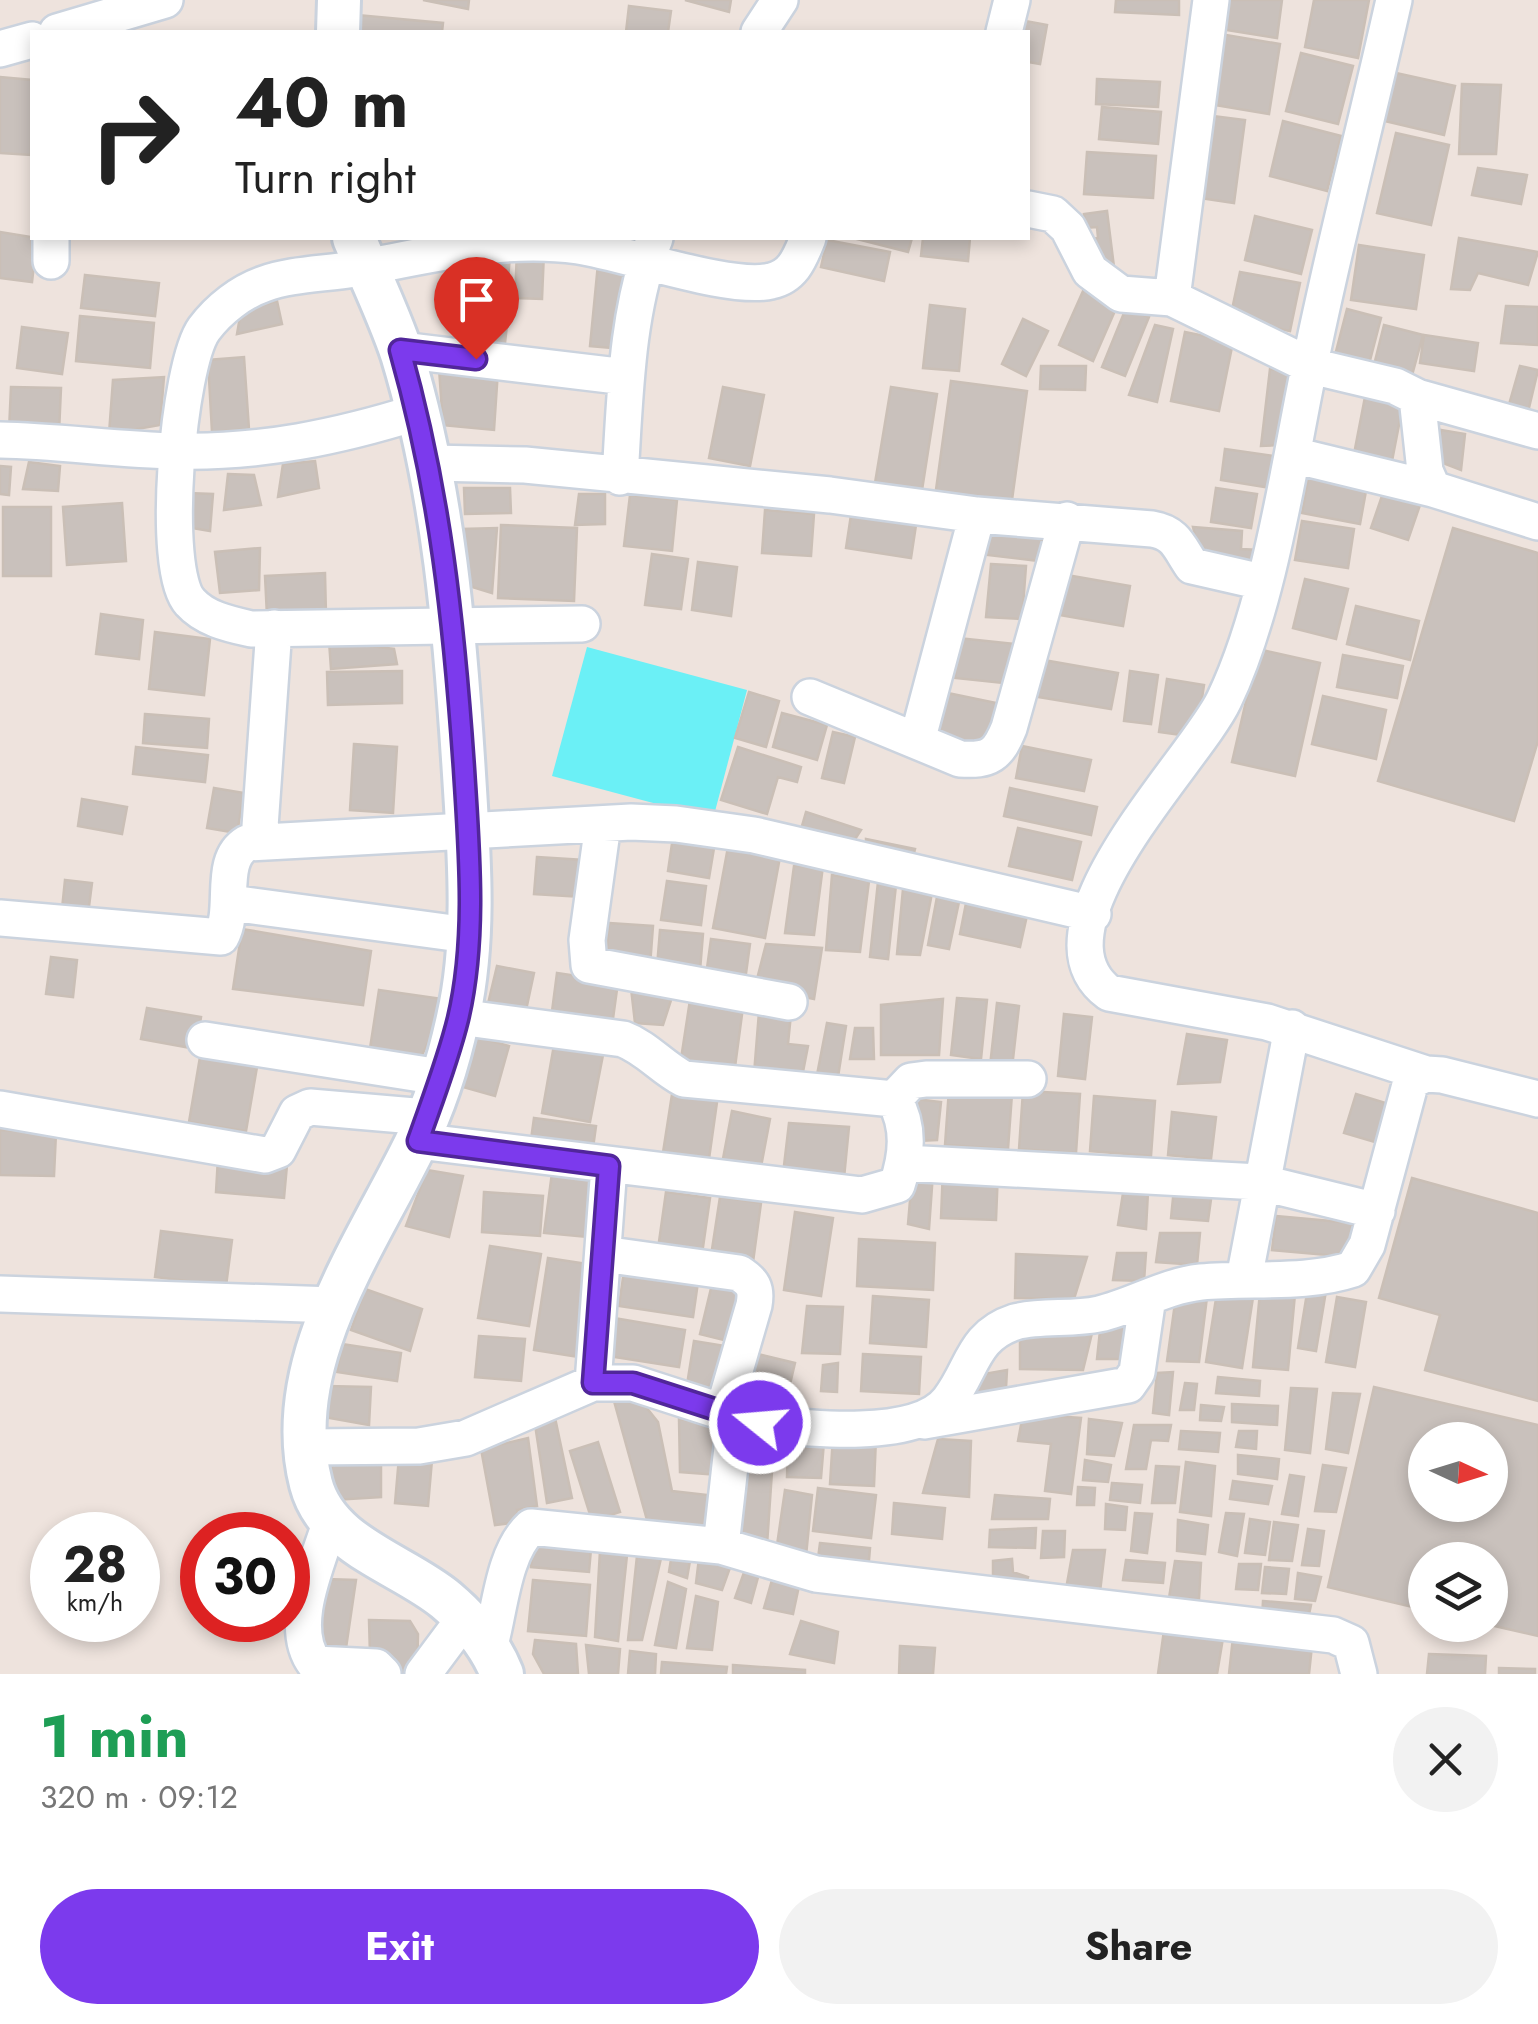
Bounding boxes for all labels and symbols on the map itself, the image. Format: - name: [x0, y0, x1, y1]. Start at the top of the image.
- pin: [434, 257, 519, 360]
- position arrow: [708, 1371, 812, 1475]
- north arrow: [1408, 1422, 1508, 1522]
- speed limit sign: 30: [180, 1512, 310, 1642]

